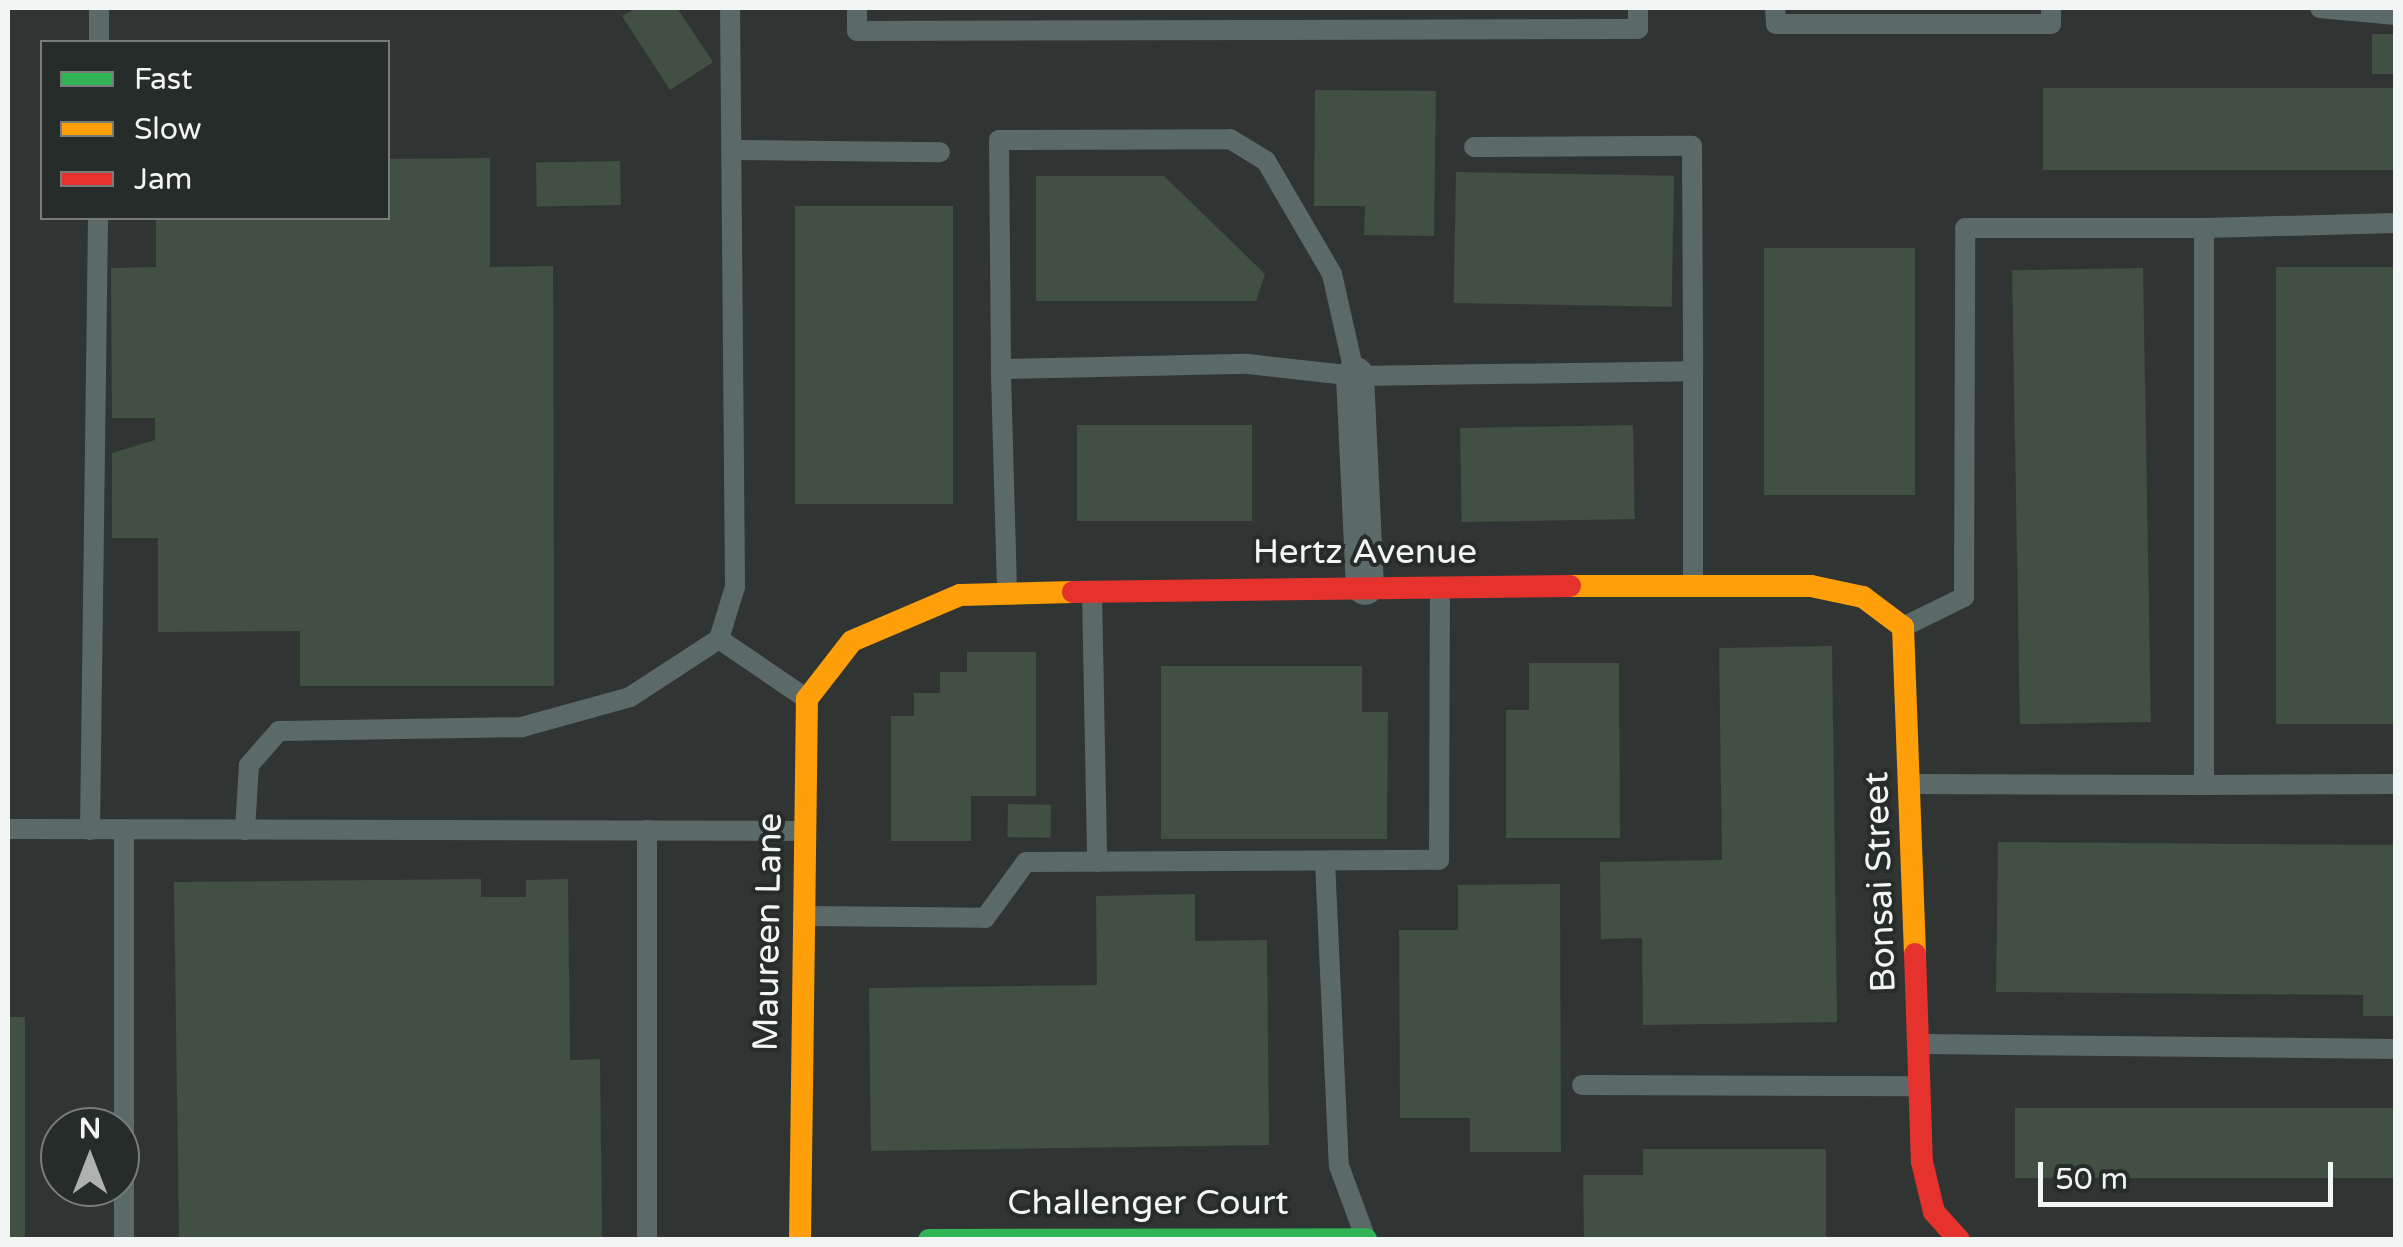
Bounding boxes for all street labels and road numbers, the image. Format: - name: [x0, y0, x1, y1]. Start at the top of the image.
- street label: Hertz Avenue: [1253, 531, 1477, 573]
- street label: Bonsai Street: [1855, 771, 1905, 993]
- street label: Maureen Lane: [745, 812, 791, 1052]
- street label: Challenger Court: [1007, 1182, 1289, 1224]

